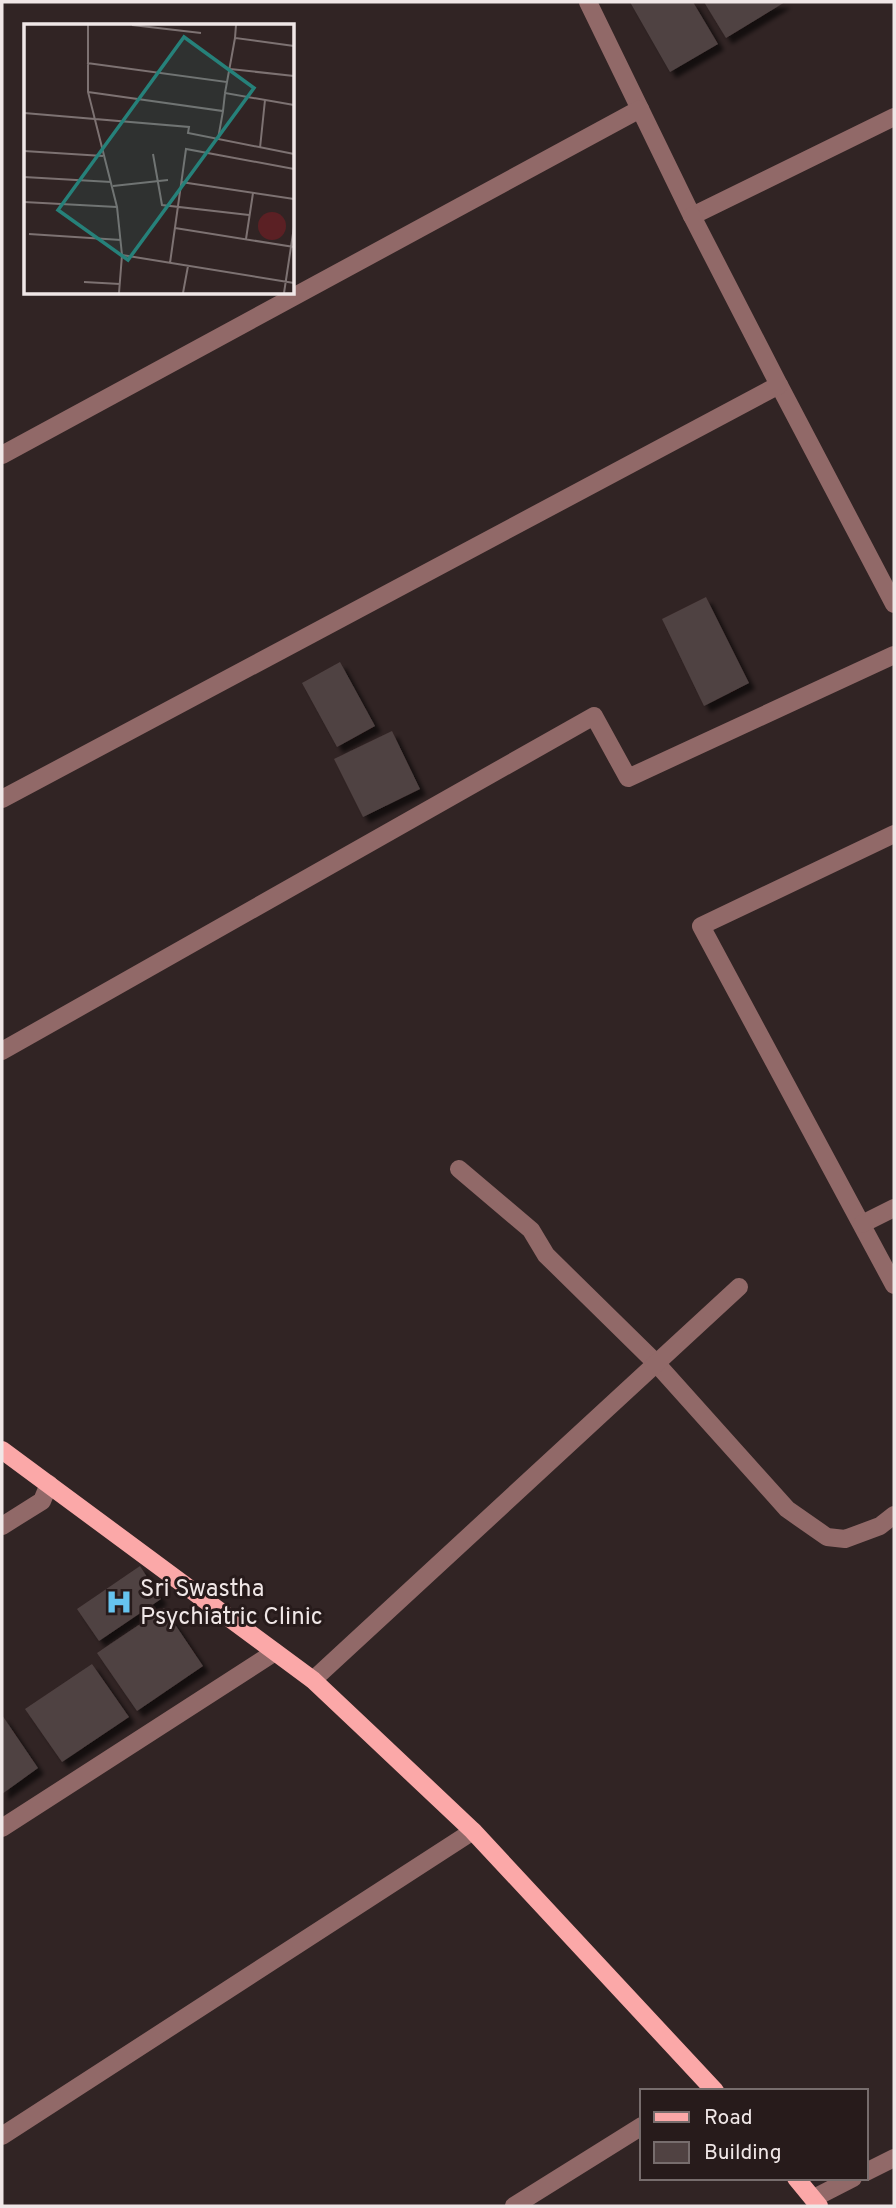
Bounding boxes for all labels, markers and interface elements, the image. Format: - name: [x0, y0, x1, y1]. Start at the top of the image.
- inset map: [24, 24, 294, 294]
- place label: Sri Swastha Psychiatric Clinic: [140, 1575, 323, 1633]
- hospital icon: Sri Swastha Psychiatric Clinic: [104, 1587, 134, 1617]
- legend: [640, 2089, 868, 2180]
- text: Road: [704, 2105, 753, 2132]
- text: Building: [704, 2140, 782, 2167]

